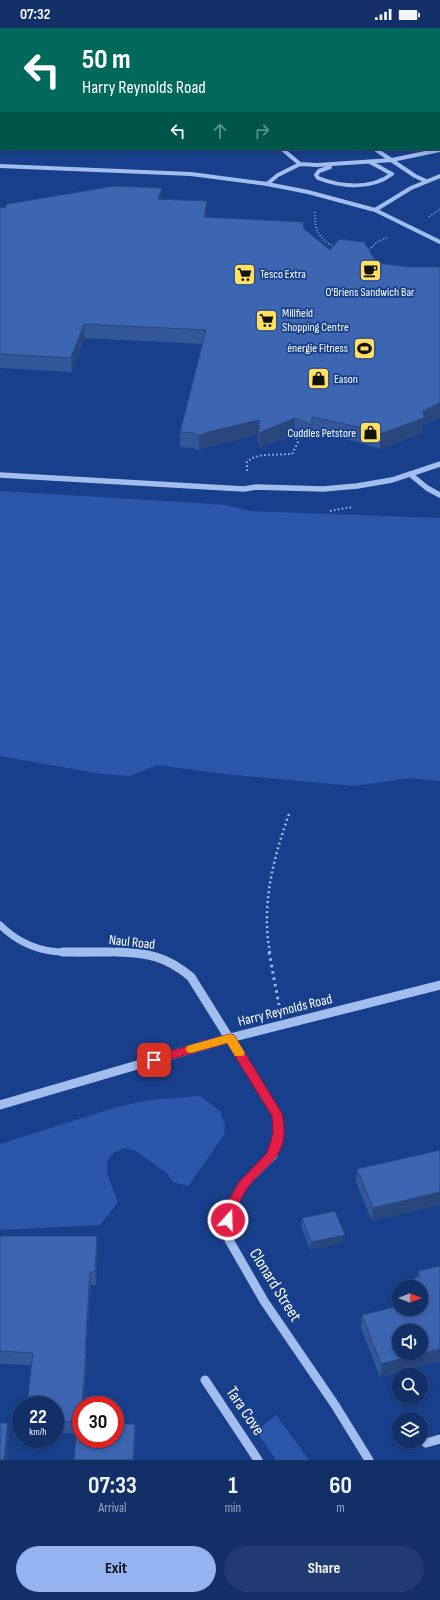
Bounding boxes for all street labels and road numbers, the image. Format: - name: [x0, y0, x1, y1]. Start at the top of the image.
- street label: Naul Road: [108, 931, 156, 953]
- street label: Harry Reynolds Road: [236, 990, 334, 1030]
- street label: Clonard Street: [245, 1245, 305, 1325]
- street label: Tara Cove: [221, 1383, 269, 1439]

